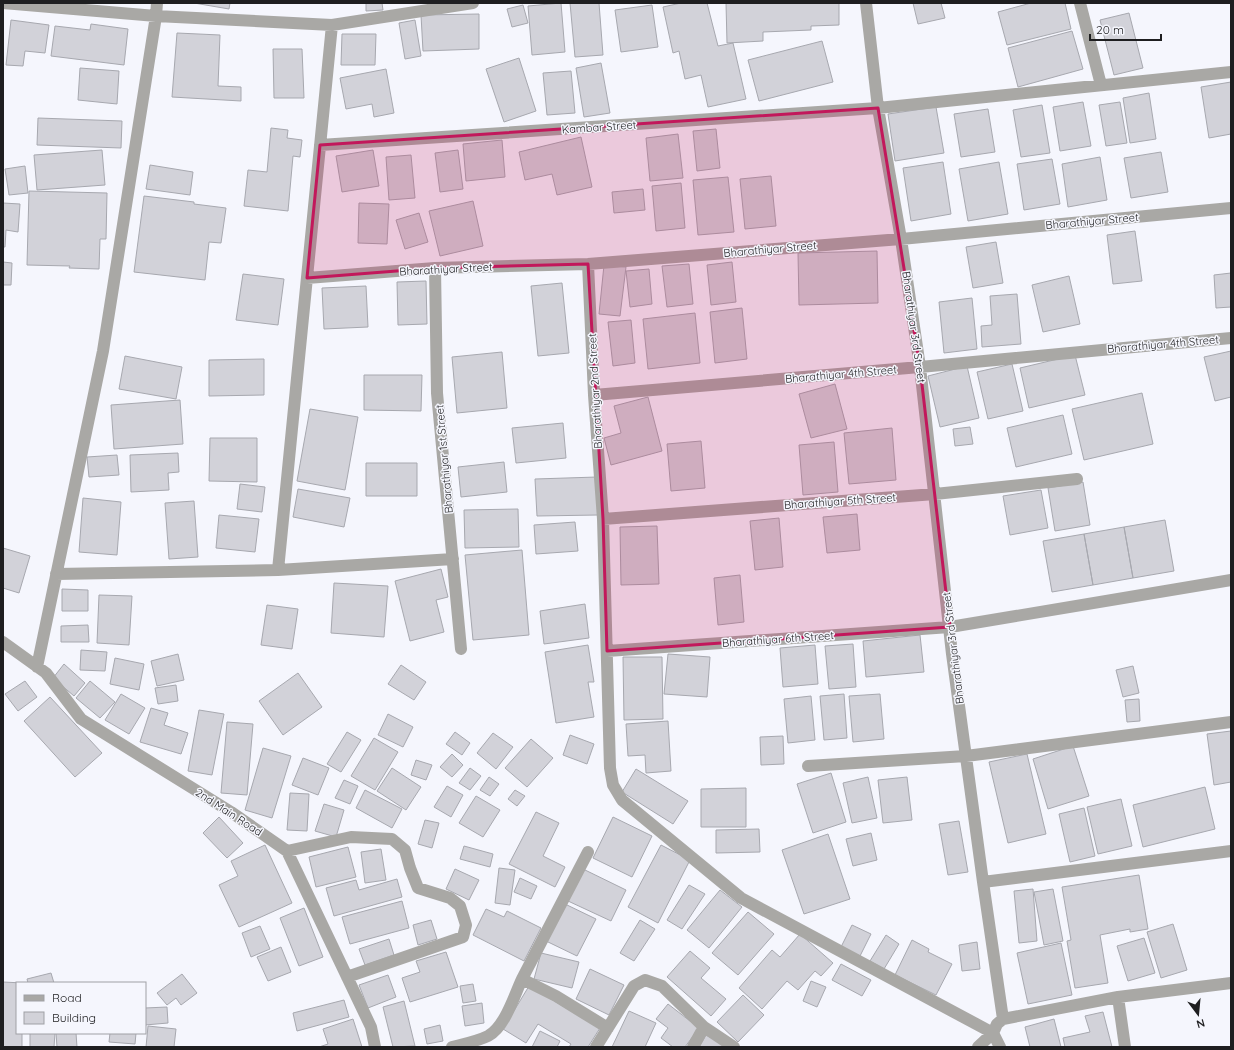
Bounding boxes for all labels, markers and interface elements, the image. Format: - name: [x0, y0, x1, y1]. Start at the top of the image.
- scale bar: [1090, 16, 1161, 42]
- text: 20 m: [1096, 22, 1124, 37]
- street label: Kambar Street: [561, 117, 637, 137]
- street label: Bharathiyar Street: [1045, 210, 1139, 232]
- street label: Bharathiyar Street: [723, 238, 817, 260]
- street label: Bharathiyar Street: [399, 260, 493, 278]
- street label: Bharathiyar 3rd Street: [899, 270, 929, 384]
- street label: Bharathiyar 4th Street: [1107, 332, 1220, 356]
- street label: Bharathiyar 2nd Street: [585, 333, 605, 449]
- street label: Bharathiyar 4th Street: [785, 362, 898, 386]
- street label: Bharathiyar 1st Street: [432, 404, 456, 514]
- street label: Bharathiyar 5th Street: [783, 490, 897, 512]
- street label: Bharathiyar 3rd Street: [939, 591, 967, 705]
- street label: Bharathiyar 6th Street: [722, 628, 835, 650]
- street label: 2nd Main Road: [193, 785, 265, 839]
- legend: [16, 982, 146, 1034]
- text: Road: [52, 990, 82, 1005]
- north arrow: [1178, 994, 1218, 1034]
- text: Building: [52, 1010, 96, 1025]
- text: N: [1195, 1016, 1207, 1031]

